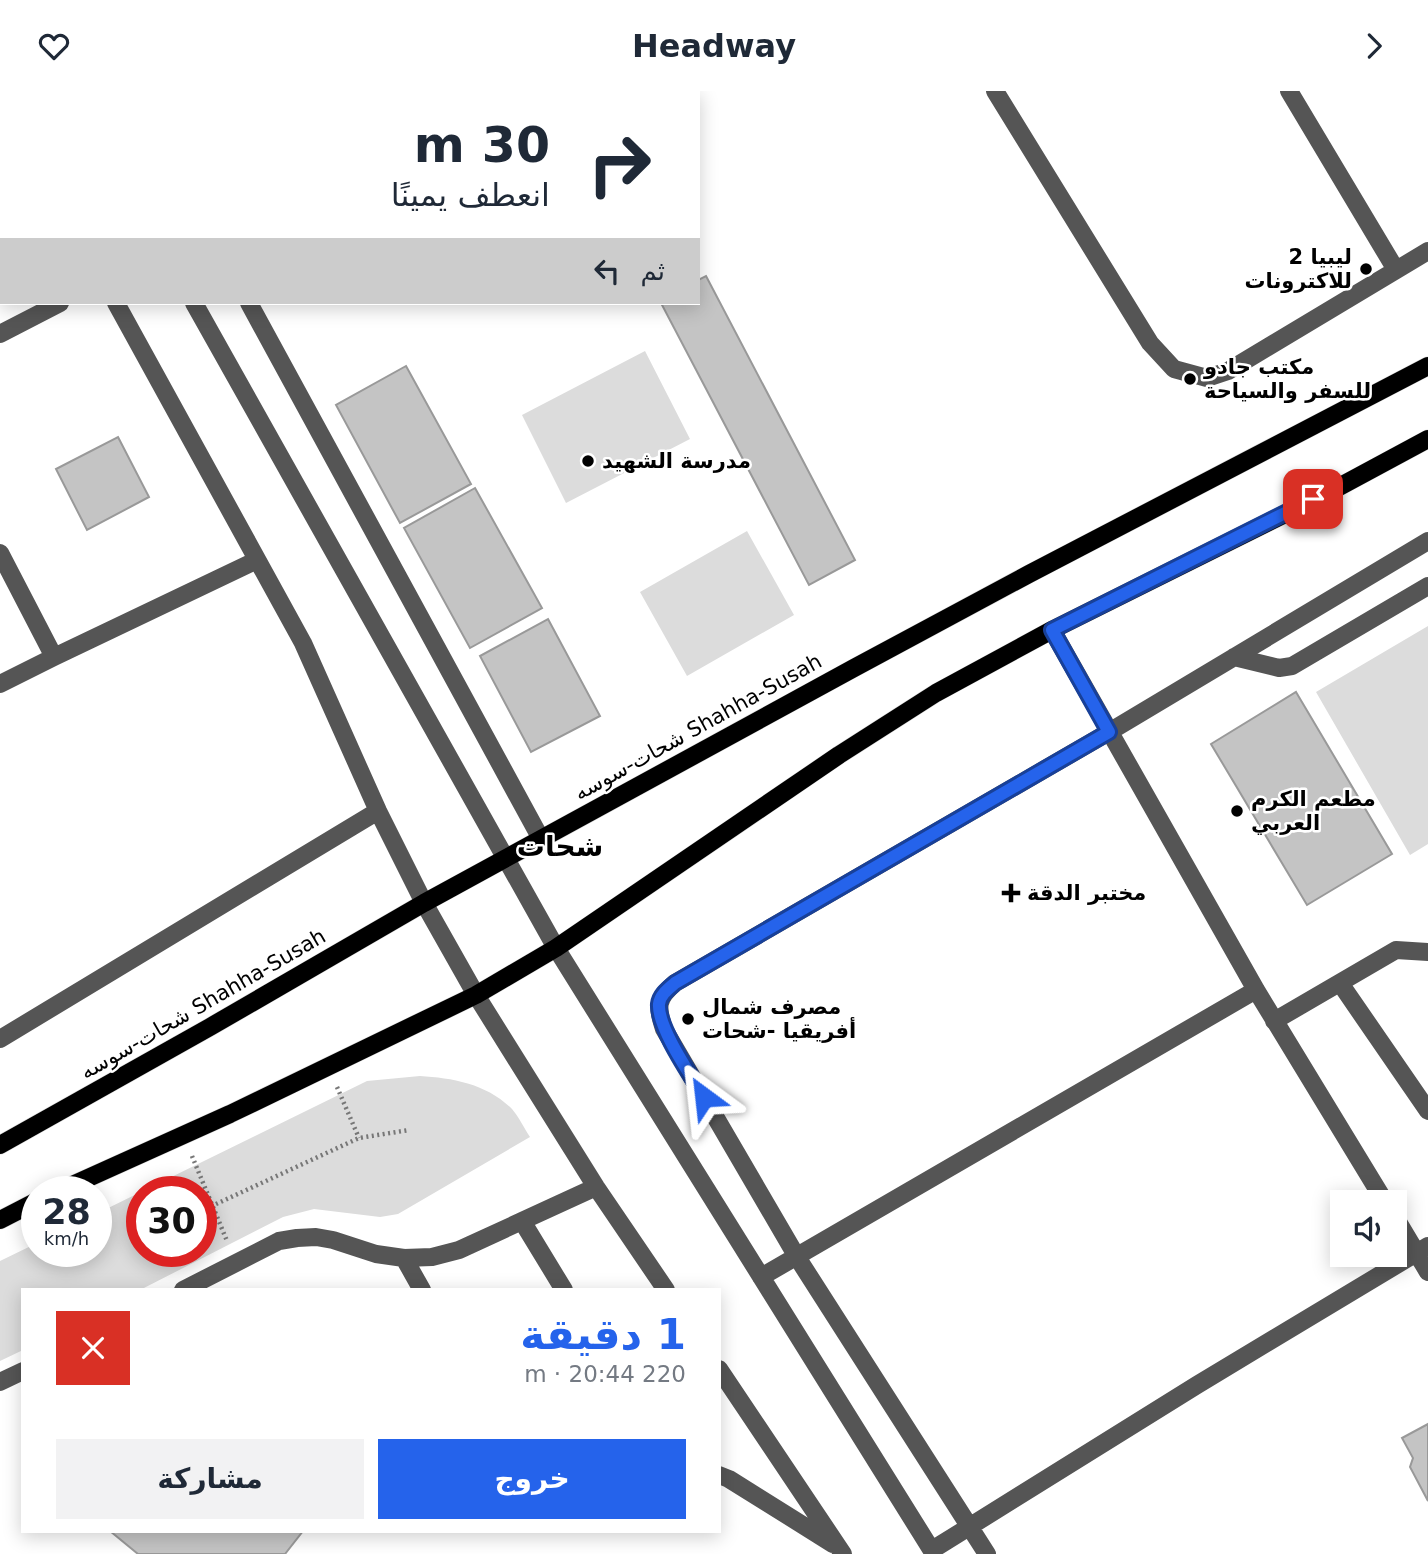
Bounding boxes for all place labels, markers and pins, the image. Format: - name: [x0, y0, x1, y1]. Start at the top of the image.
- place label: ليبيا 2 للاكترونات: [1244, 245, 1352, 293]
- marker: ليبيا 2 للاكترونات: [1358, 261, 1374, 277]
- place label: مكتب جادو للسفر والسياحة: [1203, 355, 1371, 403]
- marker: مكتب جادو للسفر والسياحة: [1182, 371, 1198, 387]
- place label: مدرسة الشهيد: [602, 449, 751, 473]
- marker: مدرسة الشهيد: [580, 453, 596, 469]
- pin: [1283, 469, 1343, 529]
- place label: مطعم الكرم العربي: [1251, 787, 1376, 835]
- marker: مطعم الكرم العربي: [1229, 803, 1245, 819]
- place label: مختبر الدقة: [1027, 881, 1146, 905]
- marker: مختبر الدقة: [1001, 883, 1021, 903]
- place label: مصرف شمال أفريقيا -شحات: [702, 995, 856, 1043]
- marker: مصرف شمال أفريقيا -شحات: [680, 1011, 696, 1027]

